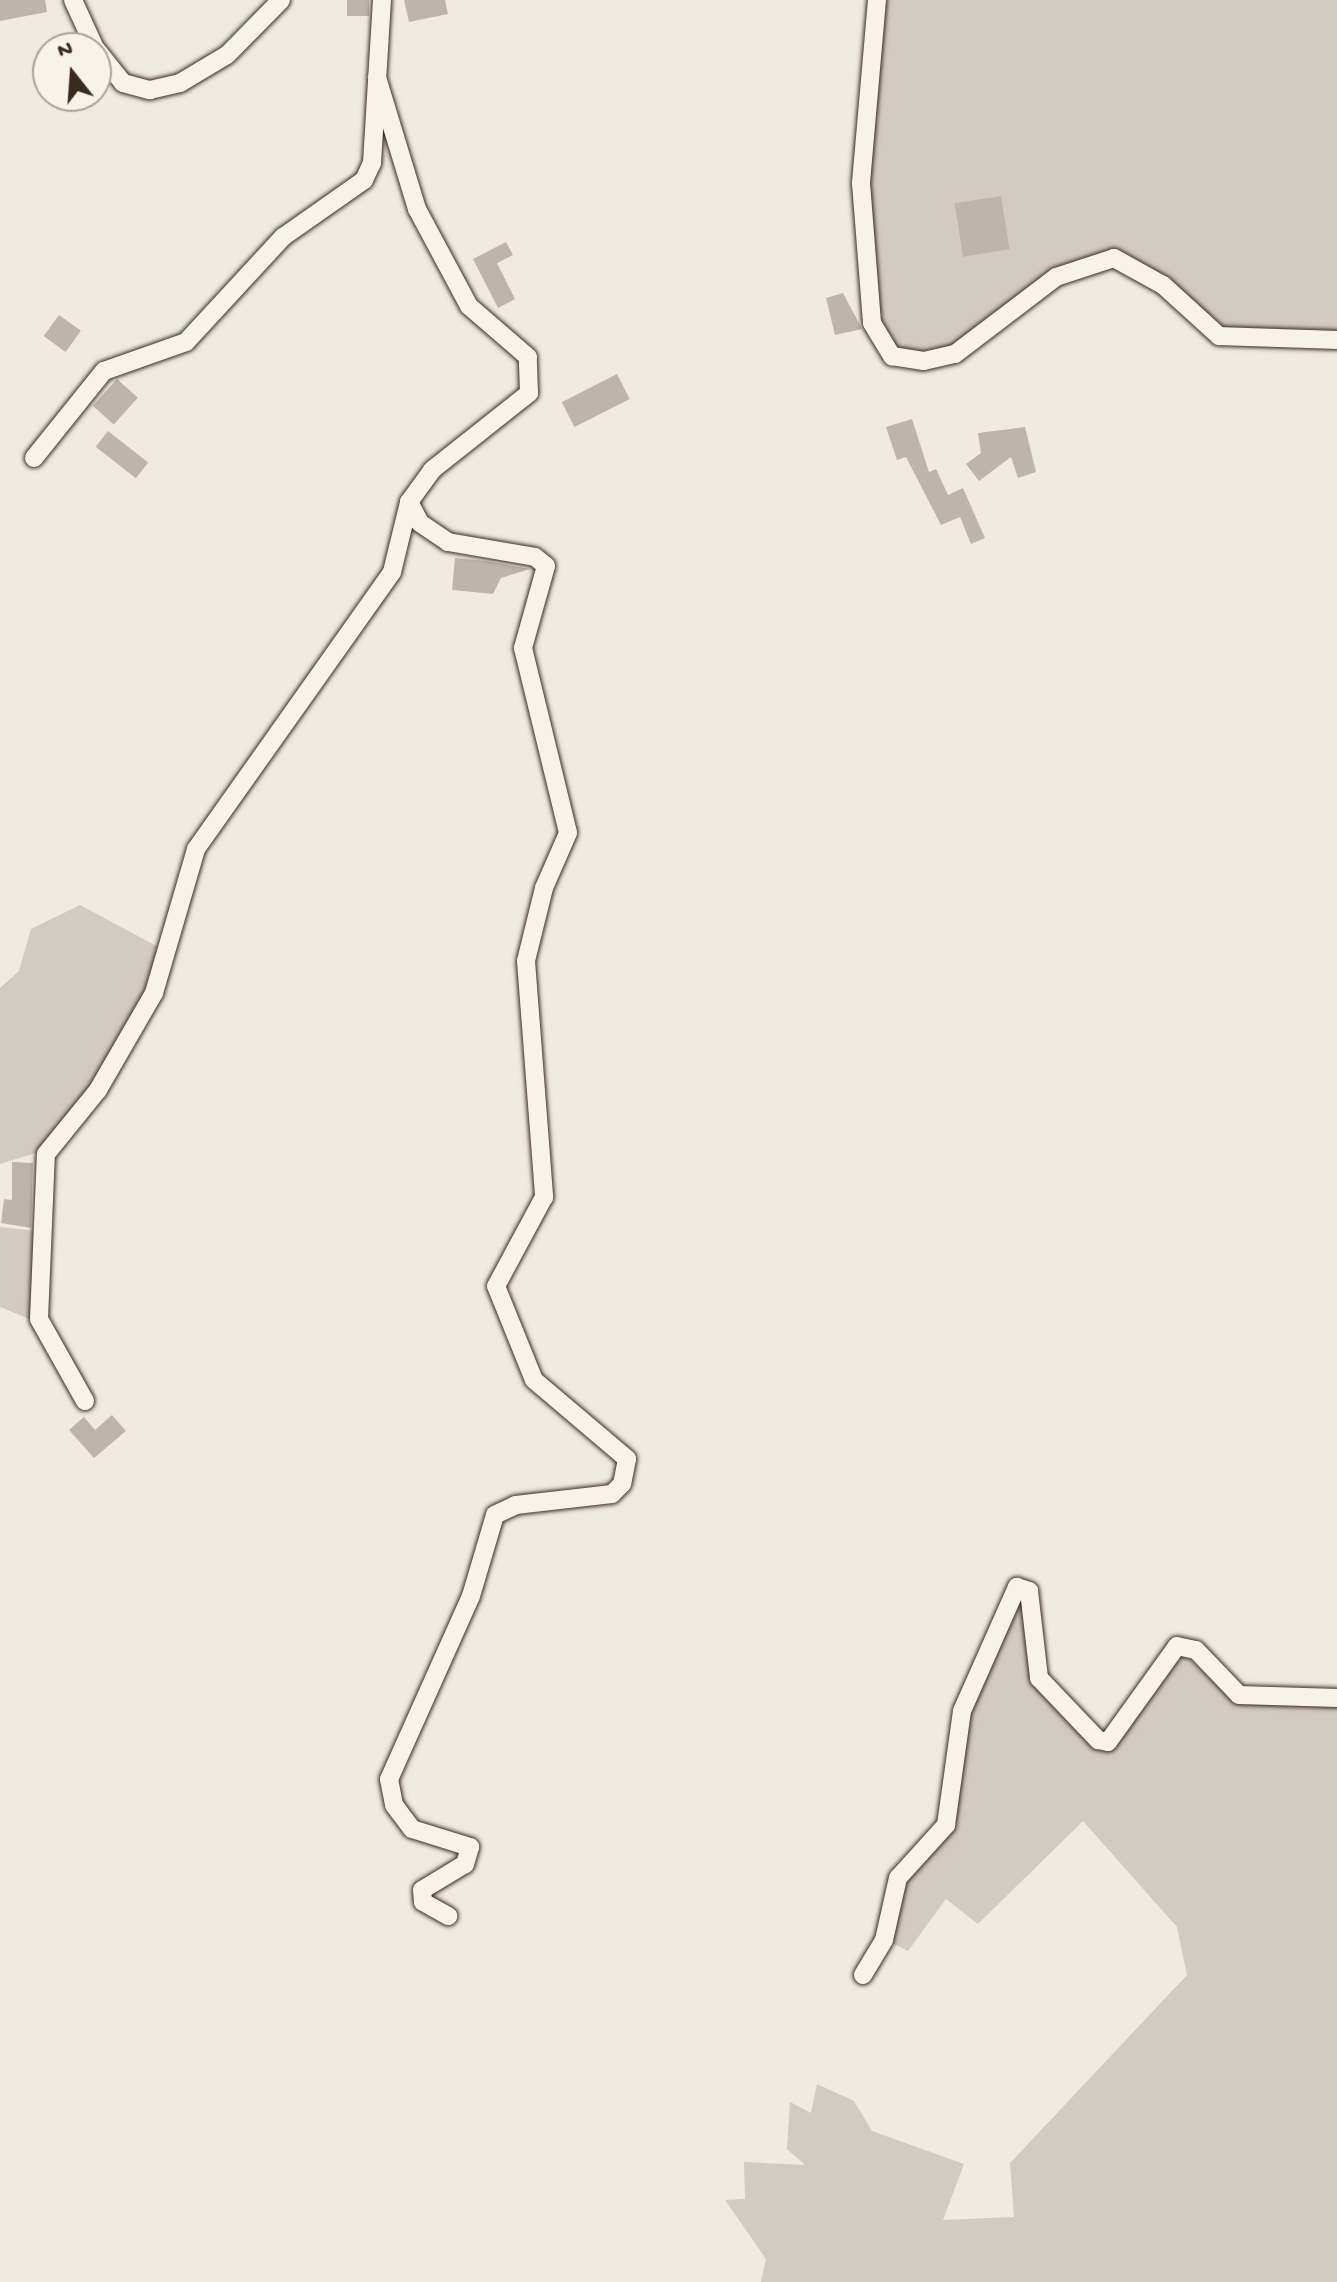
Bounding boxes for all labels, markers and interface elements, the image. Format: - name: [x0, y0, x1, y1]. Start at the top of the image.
- north arrow: [32, 32, 112, 112]
- text: N: [55, 36, 76, 65]

